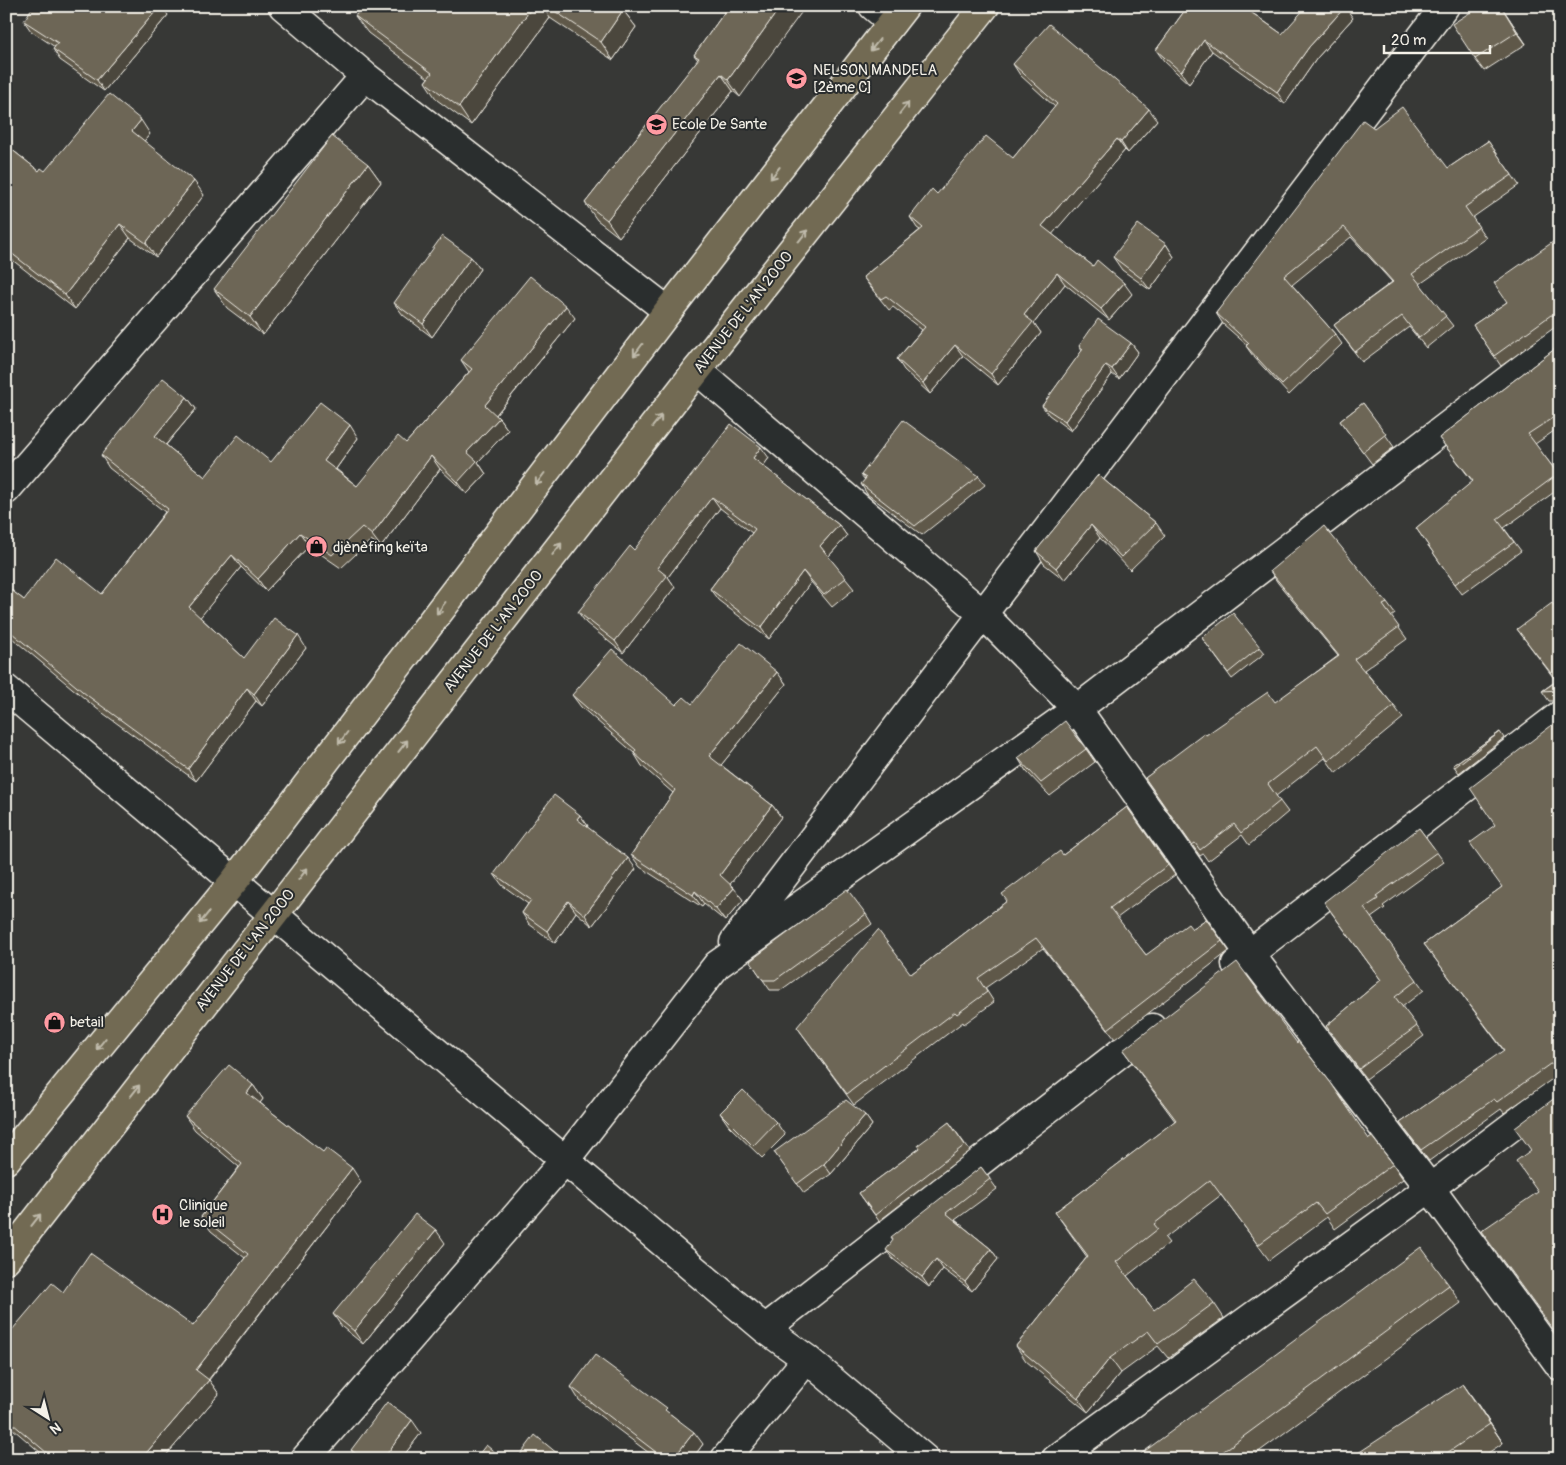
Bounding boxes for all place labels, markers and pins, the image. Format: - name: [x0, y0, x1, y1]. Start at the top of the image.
- place label: NELSON MANDELA [2ème C]: [813, 61, 937, 97]
- school or university icon: NELSON MANDELA [2ème C]: [785, 67, 809, 91]
- school or university icon: Ecole De Sante: [644, 112, 668, 136]
- place label: Ecole De Sante: [672, 115, 767, 134]
- shop icon: djènèfing keïta: [305, 535, 329, 559]
- place label: djènèfing keïta: [333, 538, 428, 557]
- shop icon: betail: [42, 1010, 66, 1034]
- place label: betail: [70, 1013, 104, 1032]
- place label: Clinique le soleil: [179, 1196, 228, 1232]
- hospital icon: Clinique le soleil: [151, 1202, 175, 1226]

